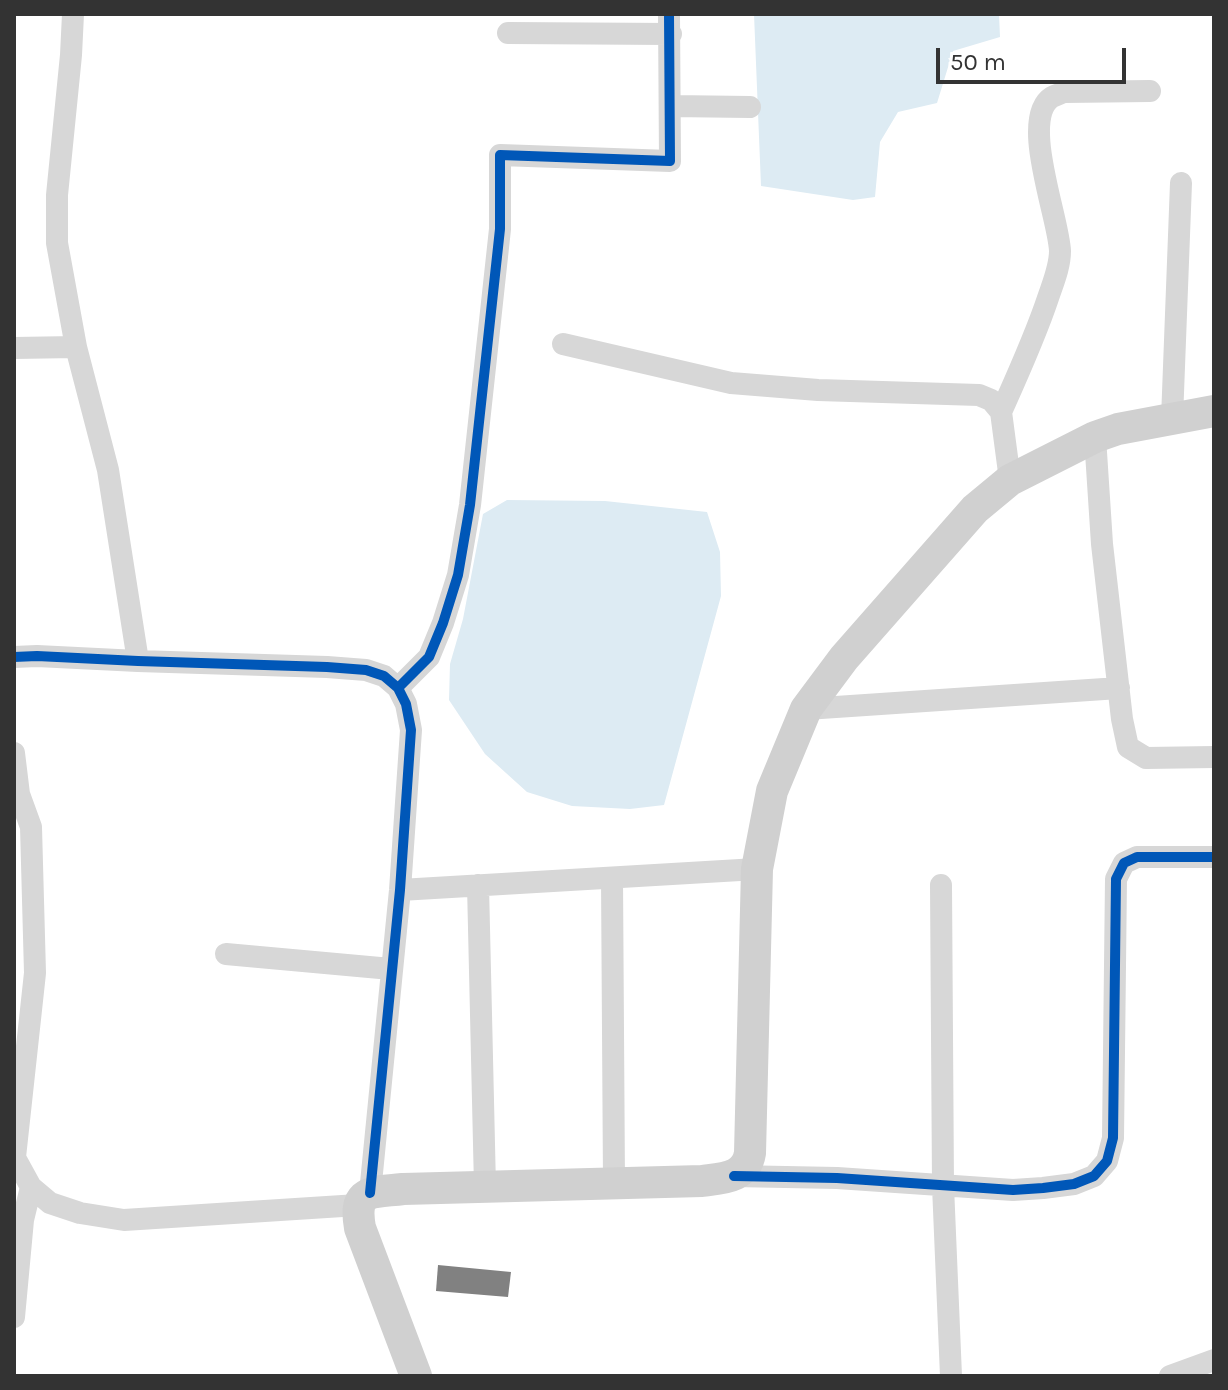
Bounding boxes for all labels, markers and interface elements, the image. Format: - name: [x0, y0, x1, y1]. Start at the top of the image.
- scale bar: [940, 32, 1130, 82]
- text: 50 m: [950, 48, 1006, 76]

